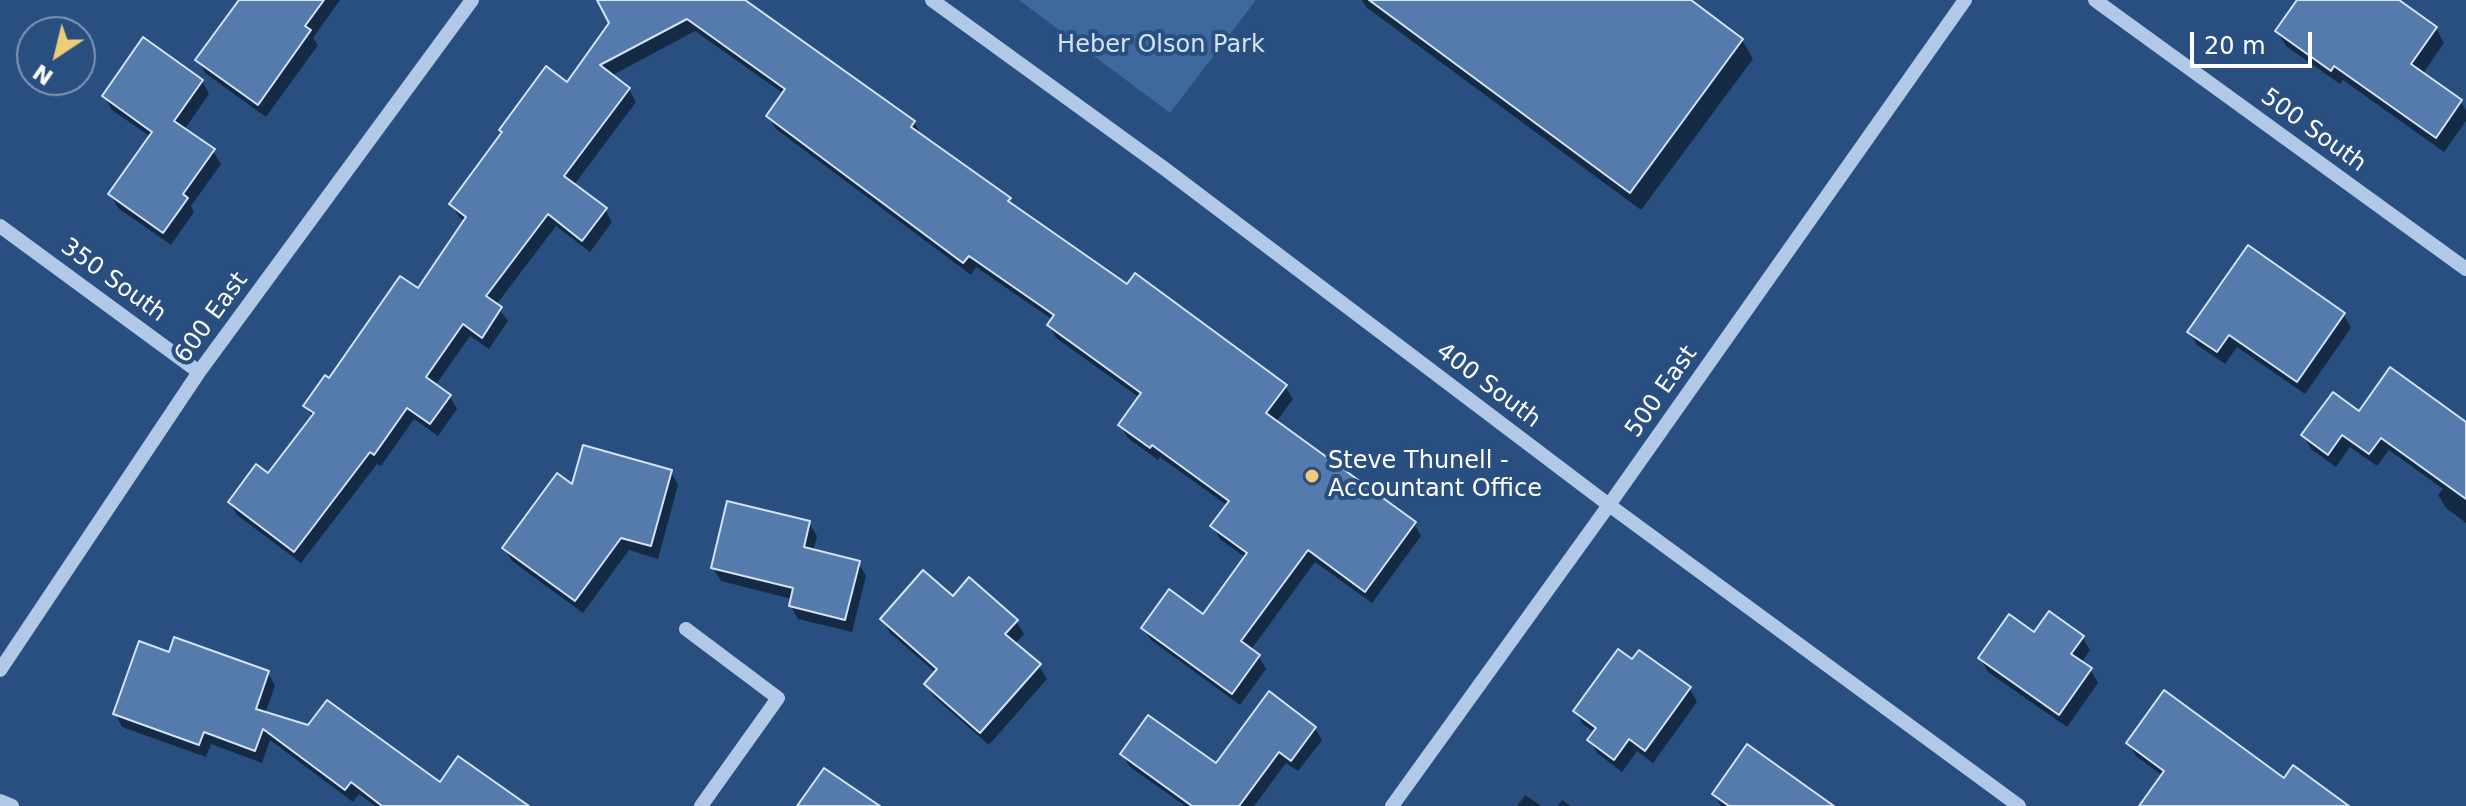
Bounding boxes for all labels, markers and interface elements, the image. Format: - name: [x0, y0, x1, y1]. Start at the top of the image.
- north arrow: [16, 16, 96, 96]
- scale bar: [2194, 16, 2316, 66]
- park label: Heber Olson Park: [1057, 32, 1265, 60]
- text: 20 m: [2204, 32, 2266, 60]
- text: N: [28, 59, 58, 90]
- street label: 500 South: [2255, 83, 2371, 179]
- street label: 350 South: [55, 233, 171, 329]
- street label: 600 East: [169, 267, 255, 369]
- street label: 400 South: [1430, 337, 1546, 435]
- street label: 500 East: [1620, 341, 1704, 443]
- place label: Steve Thunell - Accountant Office: [1328, 448, 1542, 504]
- marker: Steve Thunell - Accountant Office: [1303, 467, 1321, 485]

